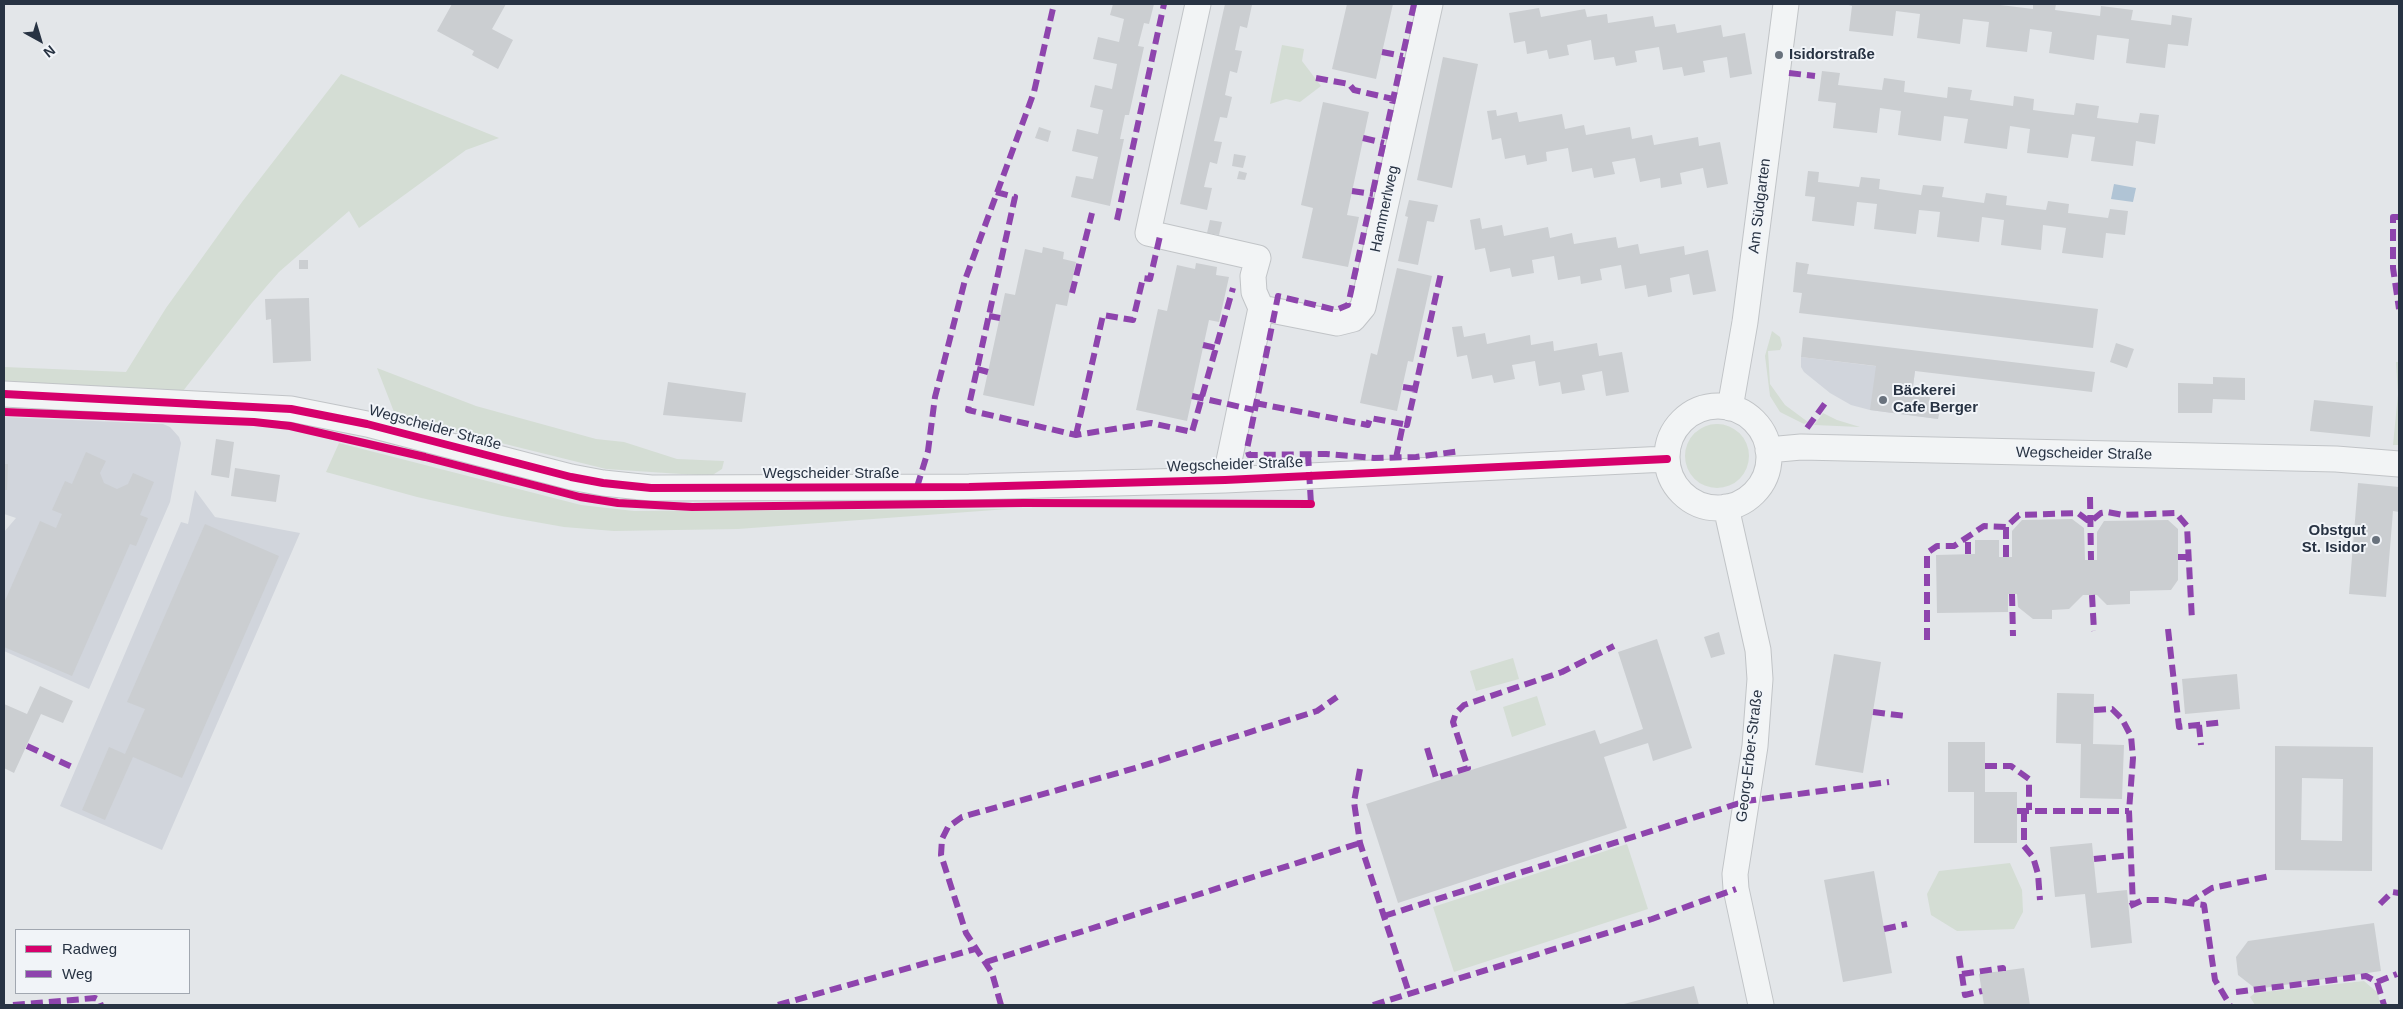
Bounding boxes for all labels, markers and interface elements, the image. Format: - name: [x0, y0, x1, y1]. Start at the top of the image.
- north arrow: [15, 15, 65, 65]
- text: N: [40, 42, 58, 61]
- place label: Isidorstraße: [1789, 46, 1875, 64]
- marker: Isidorstraße: [1773, 49, 1785, 61]
- street label: Am Südgarten: [1745, 157, 1775, 255]
- street label: Hammerlweg: [1367, 164, 1403, 254]
- place label: Bäckerei Cafe Berger: [1893, 382, 1978, 417]
- marker: Bäckerei Cafe Berger: [1877, 394, 1889, 406]
- street label: Wegscheider Straße: [367, 402, 503, 454]
- street label: Wegscheider Straße: [2016, 444, 2152, 464]
- street label: Wegscheider Straße: [1167, 454, 1303, 476]
- street label: Wegscheider Straße: [763, 465, 899, 483]
- place label: Obstgut St. Isidor: [2302, 522, 2366, 557]
- marker: Obstgut St. Isidor: [2370, 534, 2382, 546]
- street label: Georg-Erber-Straße: [1733, 689, 1767, 823]
- legend: [15, 929, 190, 994]
- text: Radweg: [62, 940, 117, 957]
- text: Weg: [62, 965, 93, 982]

